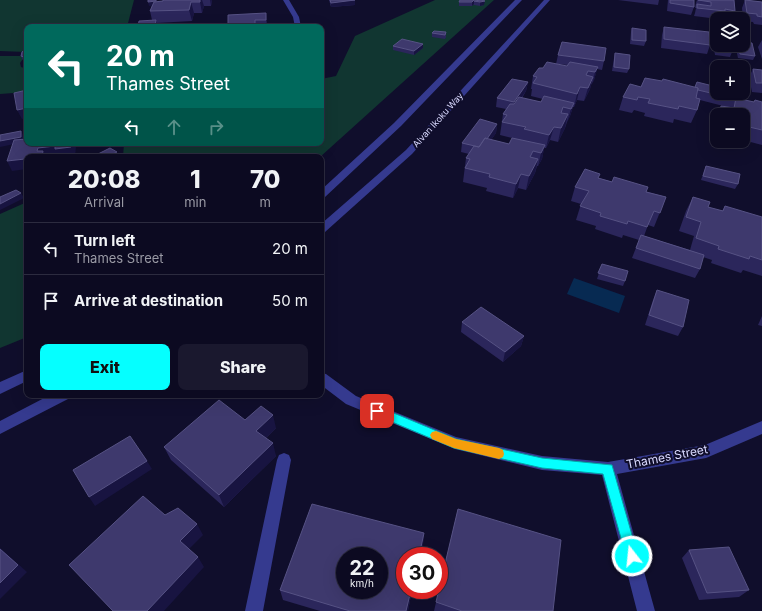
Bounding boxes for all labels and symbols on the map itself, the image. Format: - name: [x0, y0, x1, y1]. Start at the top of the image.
- street label: Alvan Ikoku Way: [410, 90, 465, 149]
- pin: [360, 394, 394, 428]
- street label: Thames Street: [625, 441, 709, 472]
- position arrow: [611, 535, 653, 577]
- speed limit sign: 30: [396, 547, 448, 599]

